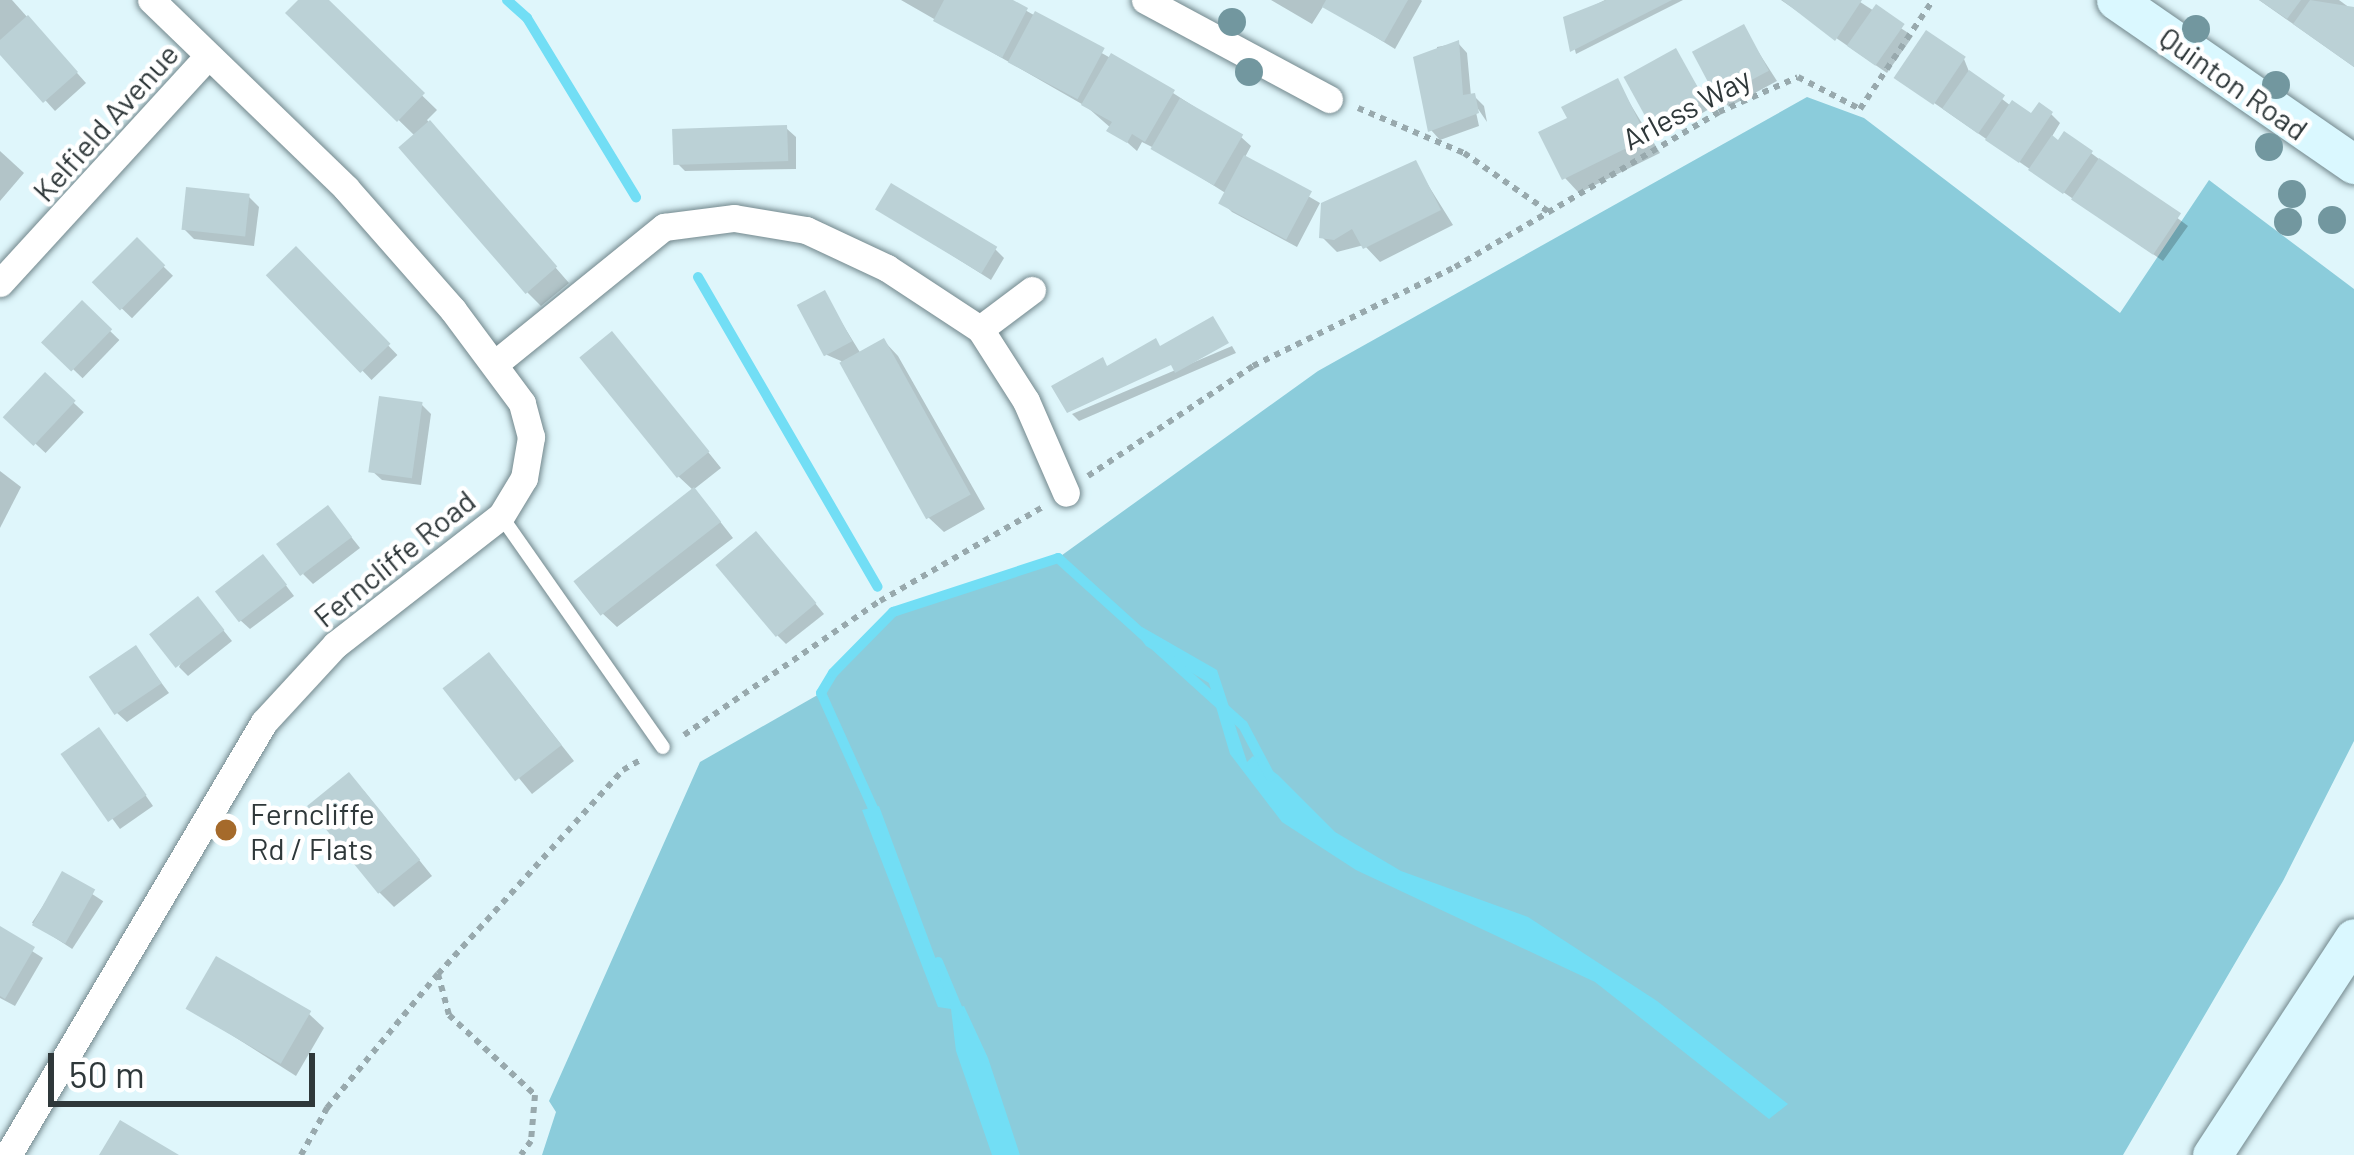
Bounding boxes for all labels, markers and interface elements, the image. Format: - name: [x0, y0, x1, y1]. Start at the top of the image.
- street label: Quinton Road: [2153, 19, 2315, 147]
- street label: Kelfield Avenue: [25, 36, 185, 208]
- street label: Arless Way: [1616, 59, 1756, 157]
- street label: Ferncliffe Road: [306, 482, 482, 634]
- place label: Ferncliffe Rd / Flats: [250, 795, 375, 866]
- marker: Ferncliffe Rd / Flats: [213, 817, 239, 843]
- scale bar: [54, 1029, 321, 1103]
- text: 50 m: [69, 1052, 145, 1095]

